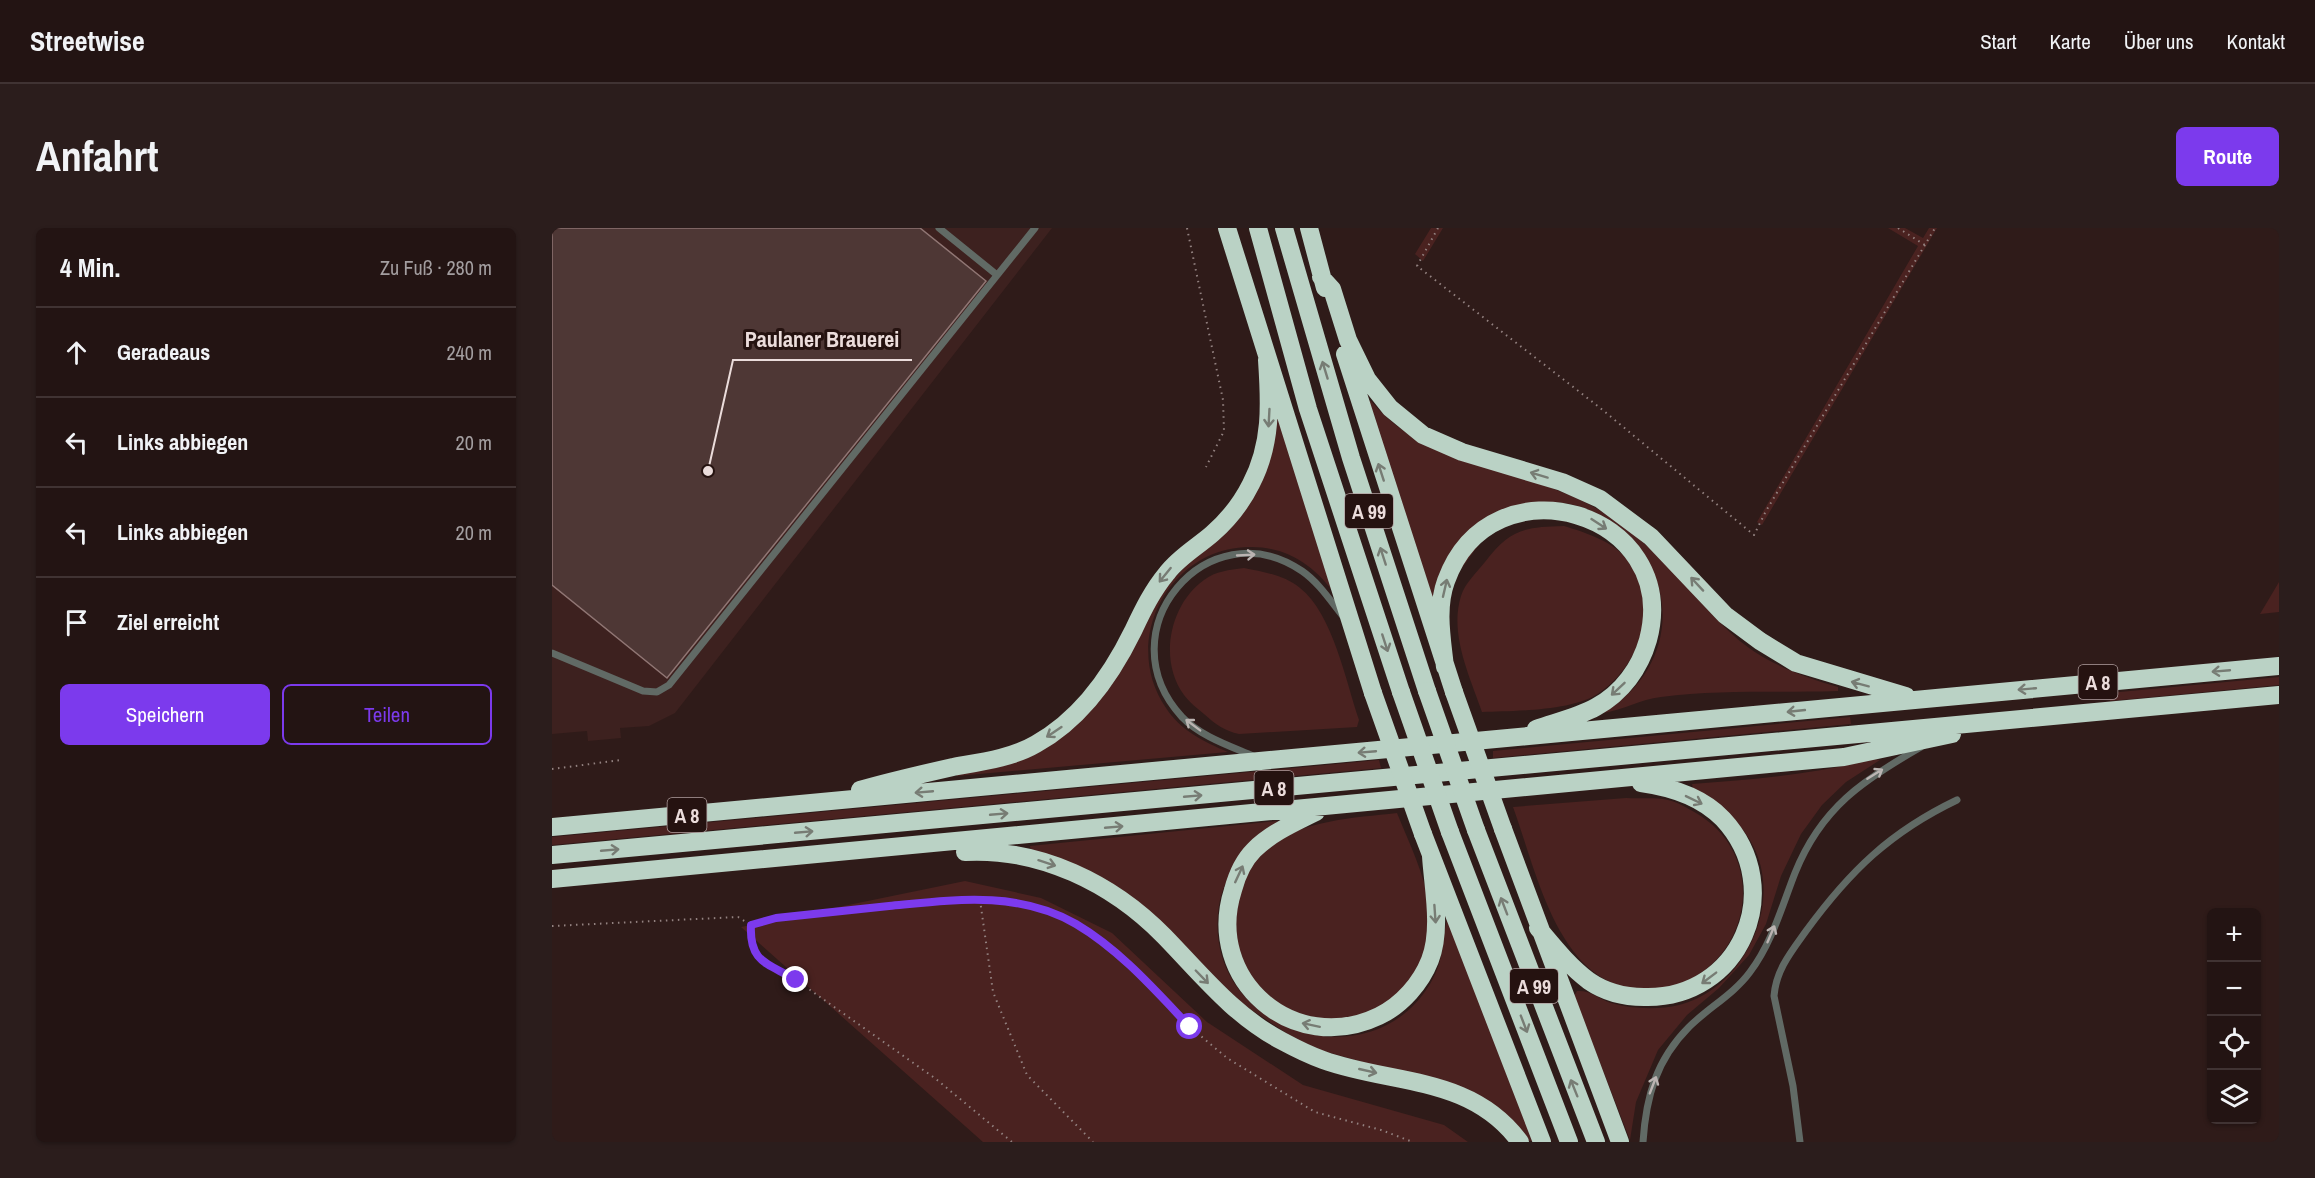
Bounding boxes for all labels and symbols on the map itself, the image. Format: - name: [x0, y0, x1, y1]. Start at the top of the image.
- callout: Paulaner Brauerei: [733, 320, 912, 360]
- text: Paulaner Brauerei: [745, 324, 899, 354]
- one-way arrow: [1319, 361, 1330, 380]
- one-way arrow: [1263, 408, 1274, 428]
- one-way arrow: [1375, 463, 1386, 482]
- one-way arrow: [1530, 468, 1549, 479]
- road number: A 99: [1345, 494, 1393, 528]
- one-way arrow: [1591, 518, 1608, 531]
- one-way arrow: [1377, 547, 1388, 566]
- one-way arrow: [1236, 550, 1256, 561]
- one-way arrow: [1159, 567, 1172, 583]
- one-way arrow: [1690, 577, 1704, 592]
- one-way arrow: [1440, 579, 1452, 598]
- one-way arrow: [1380, 633, 1391, 652]
- road number: A 8: [2078, 665, 2118, 699]
- one-way arrow: [2211, 666, 2231, 677]
- one-way arrow: [1851, 677, 1870, 689]
- one-way arrow: [1611, 682, 1626, 696]
- one-way arrow: [2017, 684, 2037, 695]
- one-way arrow: [1786, 706, 1806, 717]
- one-way arrow: [1186, 719, 1202, 732]
- one-way arrow: [1046, 726, 1063, 738]
- one-way arrow: [1358, 747, 1378, 758]
- one-way arrow: [1866, 767, 1883, 779]
- road number: A 8: [1254, 771, 1294, 805]
- one-way arrow: [915, 787, 935, 798]
- one-way arrow: [1182, 790, 1202, 801]
- one-way arrow: [1685, 794, 1703, 806]
- road number: A 8: [668, 798, 706, 832]
- one-way arrow: [988, 808, 1008, 819]
- one-way arrow: [1103, 821, 1123, 832]
- one-way arrow: [794, 826, 814, 837]
- one-way arrow: [600, 844, 620, 855]
- one-way arrow: [1037, 858, 1056, 869]
- one-way arrow: [1234, 866, 1245, 884]
- one-way arrow: [1498, 897, 1509, 915]
- one-way arrow: [1429, 904, 1440, 924]
- one-way arrow: [1766, 925, 1777, 943]
- route end: [782, 966, 808, 992]
- one-way arrow: [1195, 969, 1209, 984]
- road number: A 99: [1510, 969, 1558, 1003]
- one-way arrow: [1701, 971, 1717, 984]
- route start: [1176, 1013, 1202, 1039]
- one-way arrow: [1519, 1014, 1530, 1033]
- one-way arrow: [1301, 1019, 1321, 1030]
- one-way arrow: [1359, 1065, 1378, 1077]
- one-way arrow: [1648, 1076, 1659, 1095]
- one-way arrow: [1568, 1079, 1579, 1097]

